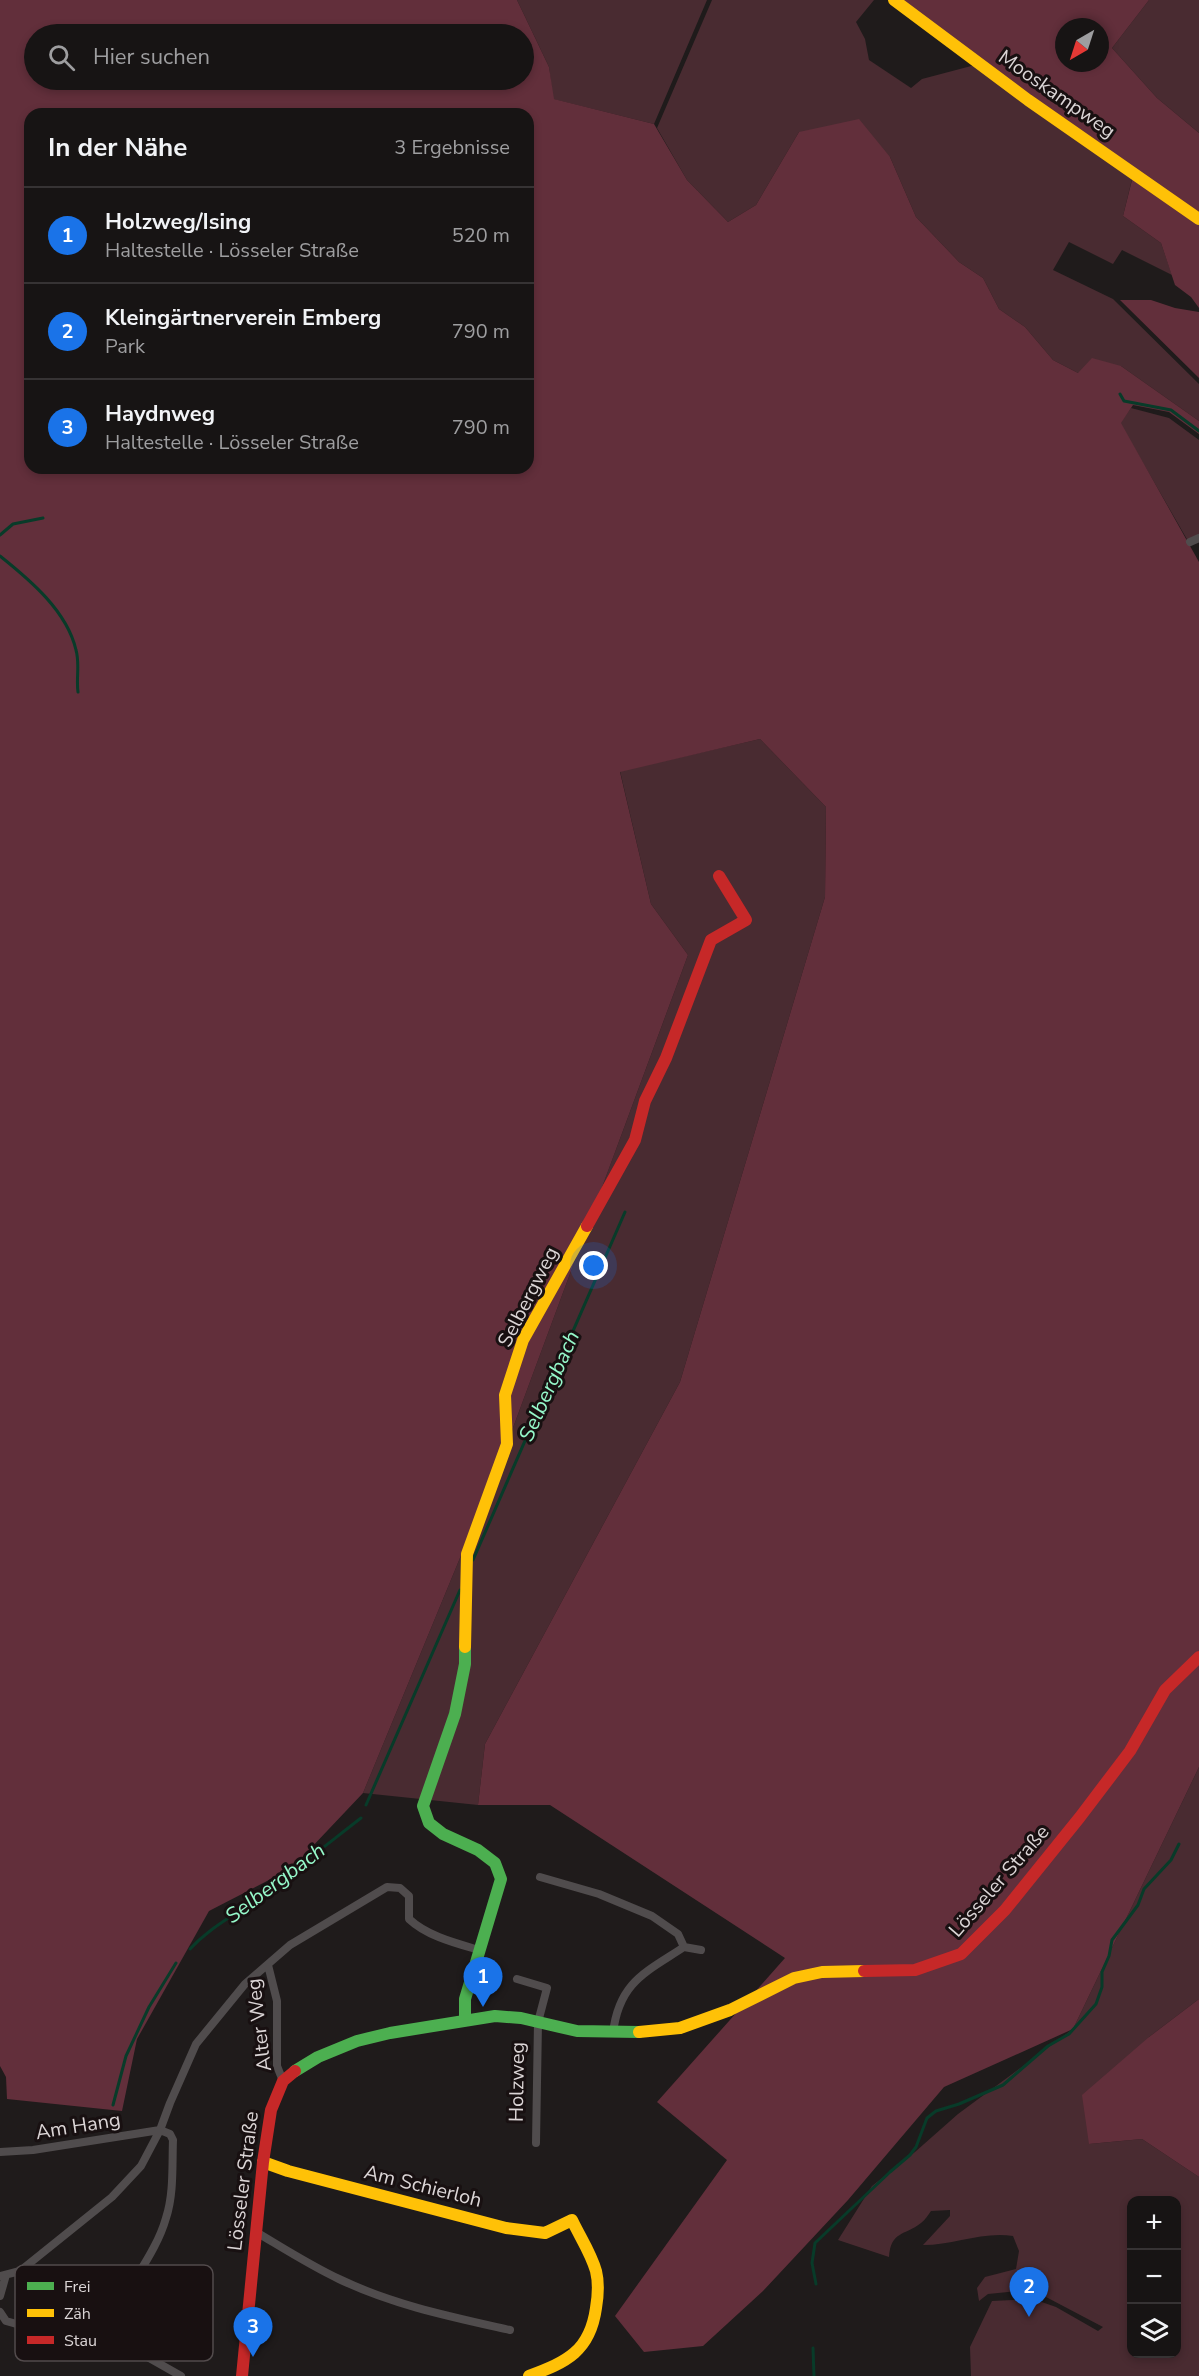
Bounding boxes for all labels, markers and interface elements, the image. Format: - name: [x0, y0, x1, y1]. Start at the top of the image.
- north arrow: [1055, 18, 1109, 72]
- search box: [24, 24, 534, 90]
- icon: search: [45, 41, 78, 74]
- text: Hier suchen: [93, 42, 210, 72]
- street label: Mooskampweg: [993, 44, 1121, 144]
- text: In der Nähe: [48, 130, 187, 165]
- text: 3 Ergebnisse: [394, 134, 510, 161]
- text: Holzweg/Ising: [105, 207, 251, 237]
- text: 1: [62, 222, 74, 249]
- text: 520 m: [452, 222, 510, 249]
- text: Haltestelle · Lösseler Straße: [105, 237, 359, 264]
- text: Kleingärtnerverein Emberg: [105, 303, 381, 333]
- text: 2: [62, 318, 74, 345]
- text: 790 m: [452, 318, 510, 345]
- text: Park: [105, 333, 145, 360]
- text: Haydnweg: [105, 399, 215, 429]
- text: 3: [62, 414, 74, 441]
- text: 790 m: [452, 414, 510, 441]
- text: Haltestelle · Lösseler Straße: [105, 429, 359, 456]
- street label: Selbergweg: [491, 1242, 565, 1352]
- your location: [579, 1251, 608, 1280]
- water label: Selbergbach: [512, 1326, 586, 1446]
- street label: Lösseler Straße: [943, 1819, 1055, 1943]
- water label: Selbergbach: [219, 1836, 331, 1930]
- pin: 1: [464, 1958, 502, 2007]
- street label: Alter Weg: [240, 1977, 278, 2073]
- street label: Holzweg: [503, 2042, 531, 2122]
- street label: Am Hang: [34, 2106, 122, 2146]
- street label: Lösseler Straße: [221, 2110, 265, 2252]
- street label: Am Schierloh: [361, 2158, 485, 2214]
- map controls: [1127, 2196, 1181, 2358]
- button: +: [1127, 2196, 1181, 2250]
- button: −: [1127, 2250, 1181, 2304]
- legend: [15, 2265, 213, 2361]
- pin: 2: [1010, 2268, 1048, 2317]
- text: Frei: [64, 2276, 90, 2298]
- text: Zäh: [64, 2303, 91, 2325]
- button: layers: [1127, 2304, 1181, 2358]
- pin: 3: [234, 2308, 272, 2357]
- text: Stau: [64, 2330, 97, 2352]

